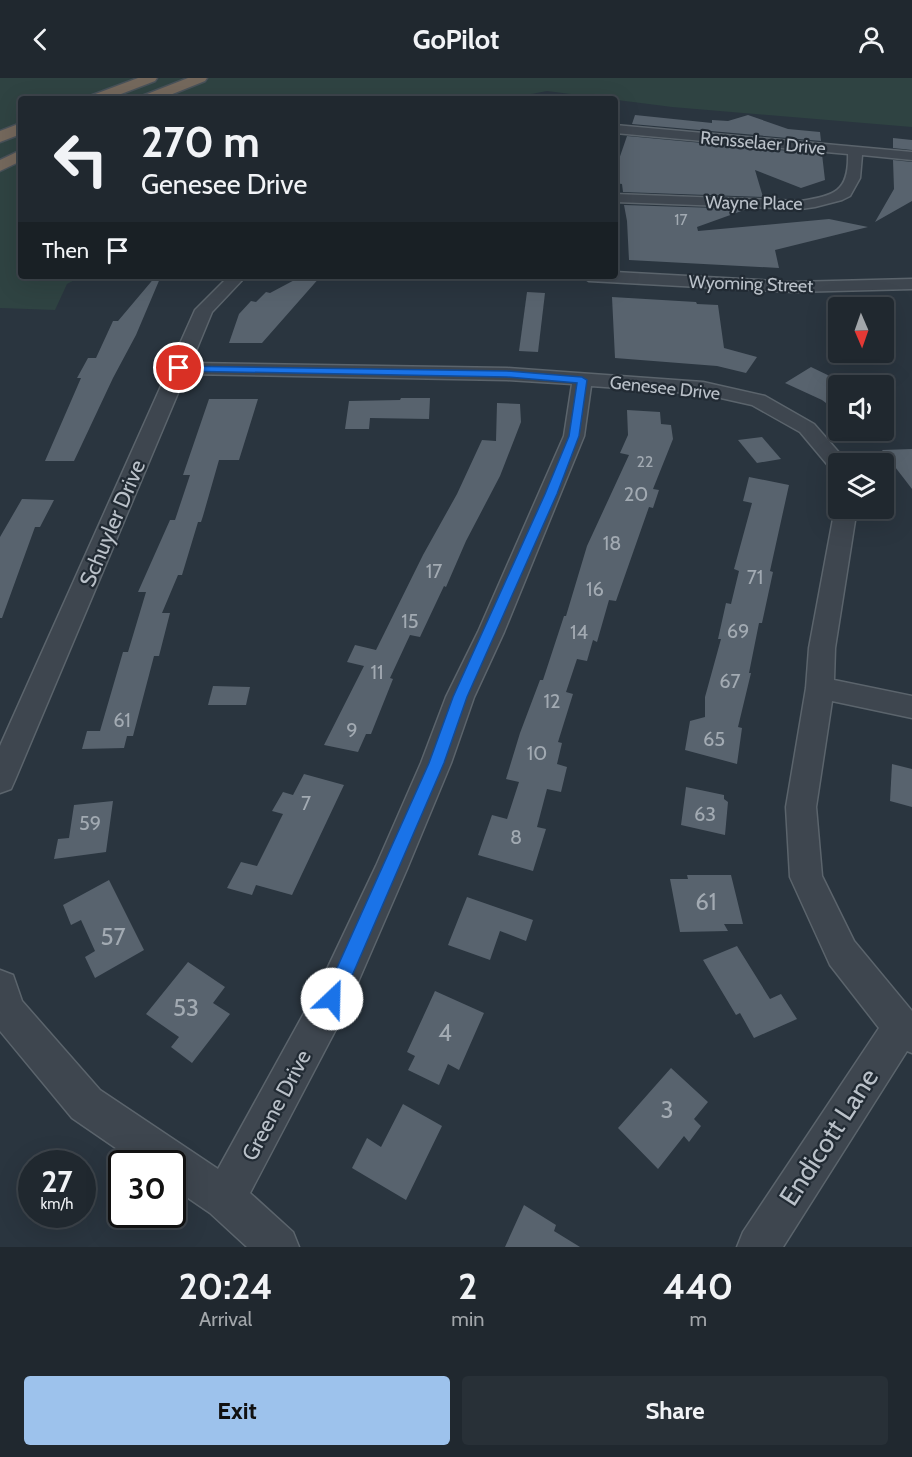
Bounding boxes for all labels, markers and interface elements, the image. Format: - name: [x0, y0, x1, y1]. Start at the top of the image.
- icon: back: [24, 23, 57, 56]
- text: GoPilot: [413, 23, 499, 56]
- icon: person: [855, 23, 888, 56]
- text: 270 m: [141, 116, 260, 168]
- icon: left: [42, 120, 120, 198]
- street label: Rensselaer Drive: [699, 127, 827, 159]
- text: Genesee Drive: [141, 168, 307, 201]
- street label: Wayne Place: [705, 191, 803, 215]
- house number: 17: [674, 210, 688, 229]
- icon: arrive: [101, 234, 134, 267]
- text: Then: [42, 237, 89, 264]
- street label: Wyoming Street: [688, 271, 814, 297]
- north arrow: [828, 297, 894, 363]
- map controls: [828, 297, 894, 519]
- pin: [153, 342, 204, 393]
- icon: arrive: [162, 351, 195, 384]
- street label: Genesee Drive: [609, 371, 721, 405]
- button: sound: [828, 375, 894, 441]
- house number: 22: [637, 452, 653, 471]
- button: layers: [828, 453, 894, 519]
- street label: Schuyler Drive: [74, 456, 151, 591]
- house number: 20: [624, 482, 648, 506]
- house number: 18: [603, 531, 621, 555]
- house number: 17: [426, 559, 442, 583]
- house number: 71: [747, 565, 763, 589]
- house number: 16: [586, 577, 604, 601]
- house number: 15: [401, 609, 419, 633]
- house number: 69: [727, 619, 749, 643]
- house number: 14: [570, 620, 588, 644]
- house number: 11: [370, 660, 384, 684]
- house number: 67: [719, 669, 741, 693]
- house number: 12: [544, 689, 561, 713]
- house number: 61: [113, 708, 131, 732]
- house number: 9: [346, 718, 358, 742]
- house number: 65: [703, 727, 725, 751]
- house number: 10: [527, 741, 547, 765]
- house number: 7: [301, 791, 311, 815]
- house number: 63: [694, 802, 716, 826]
- house number: 59: [79, 811, 101, 835]
- house number: 8: [510, 825, 522, 849]
- house number: 61: [695, 887, 717, 916]
- house number: 57: [100, 922, 126, 951]
- position arrow: [300, 967, 364, 1031]
- house number: 53: [173, 993, 199, 1022]
- house number: 4: [438, 1018, 452, 1047]
- street label: Greene Drive: [236, 1045, 317, 1165]
- street label: Endicott Lane: [772, 1062, 885, 1212]
- house number: 3: [661, 1095, 673, 1124]
- speed limit sign: 30: [108, 1150, 186, 1228]
- text: 27: [41, 1163, 73, 1200]
- text: km/h: [41, 1195, 73, 1213]
- text: 20:24: [179, 1264, 273, 1308]
- text: 2: [458, 1264, 477, 1308]
- text: 440: [663, 1264, 733, 1308]
- text: Arrival: [199, 1307, 252, 1331]
- text: min: [451, 1307, 484, 1331]
- text: m: [689, 1307, 707, 1331]
- button: Exit: [24, 1376, 450, 1445]
- button: Share: [462, 1376, 888, 1445]

